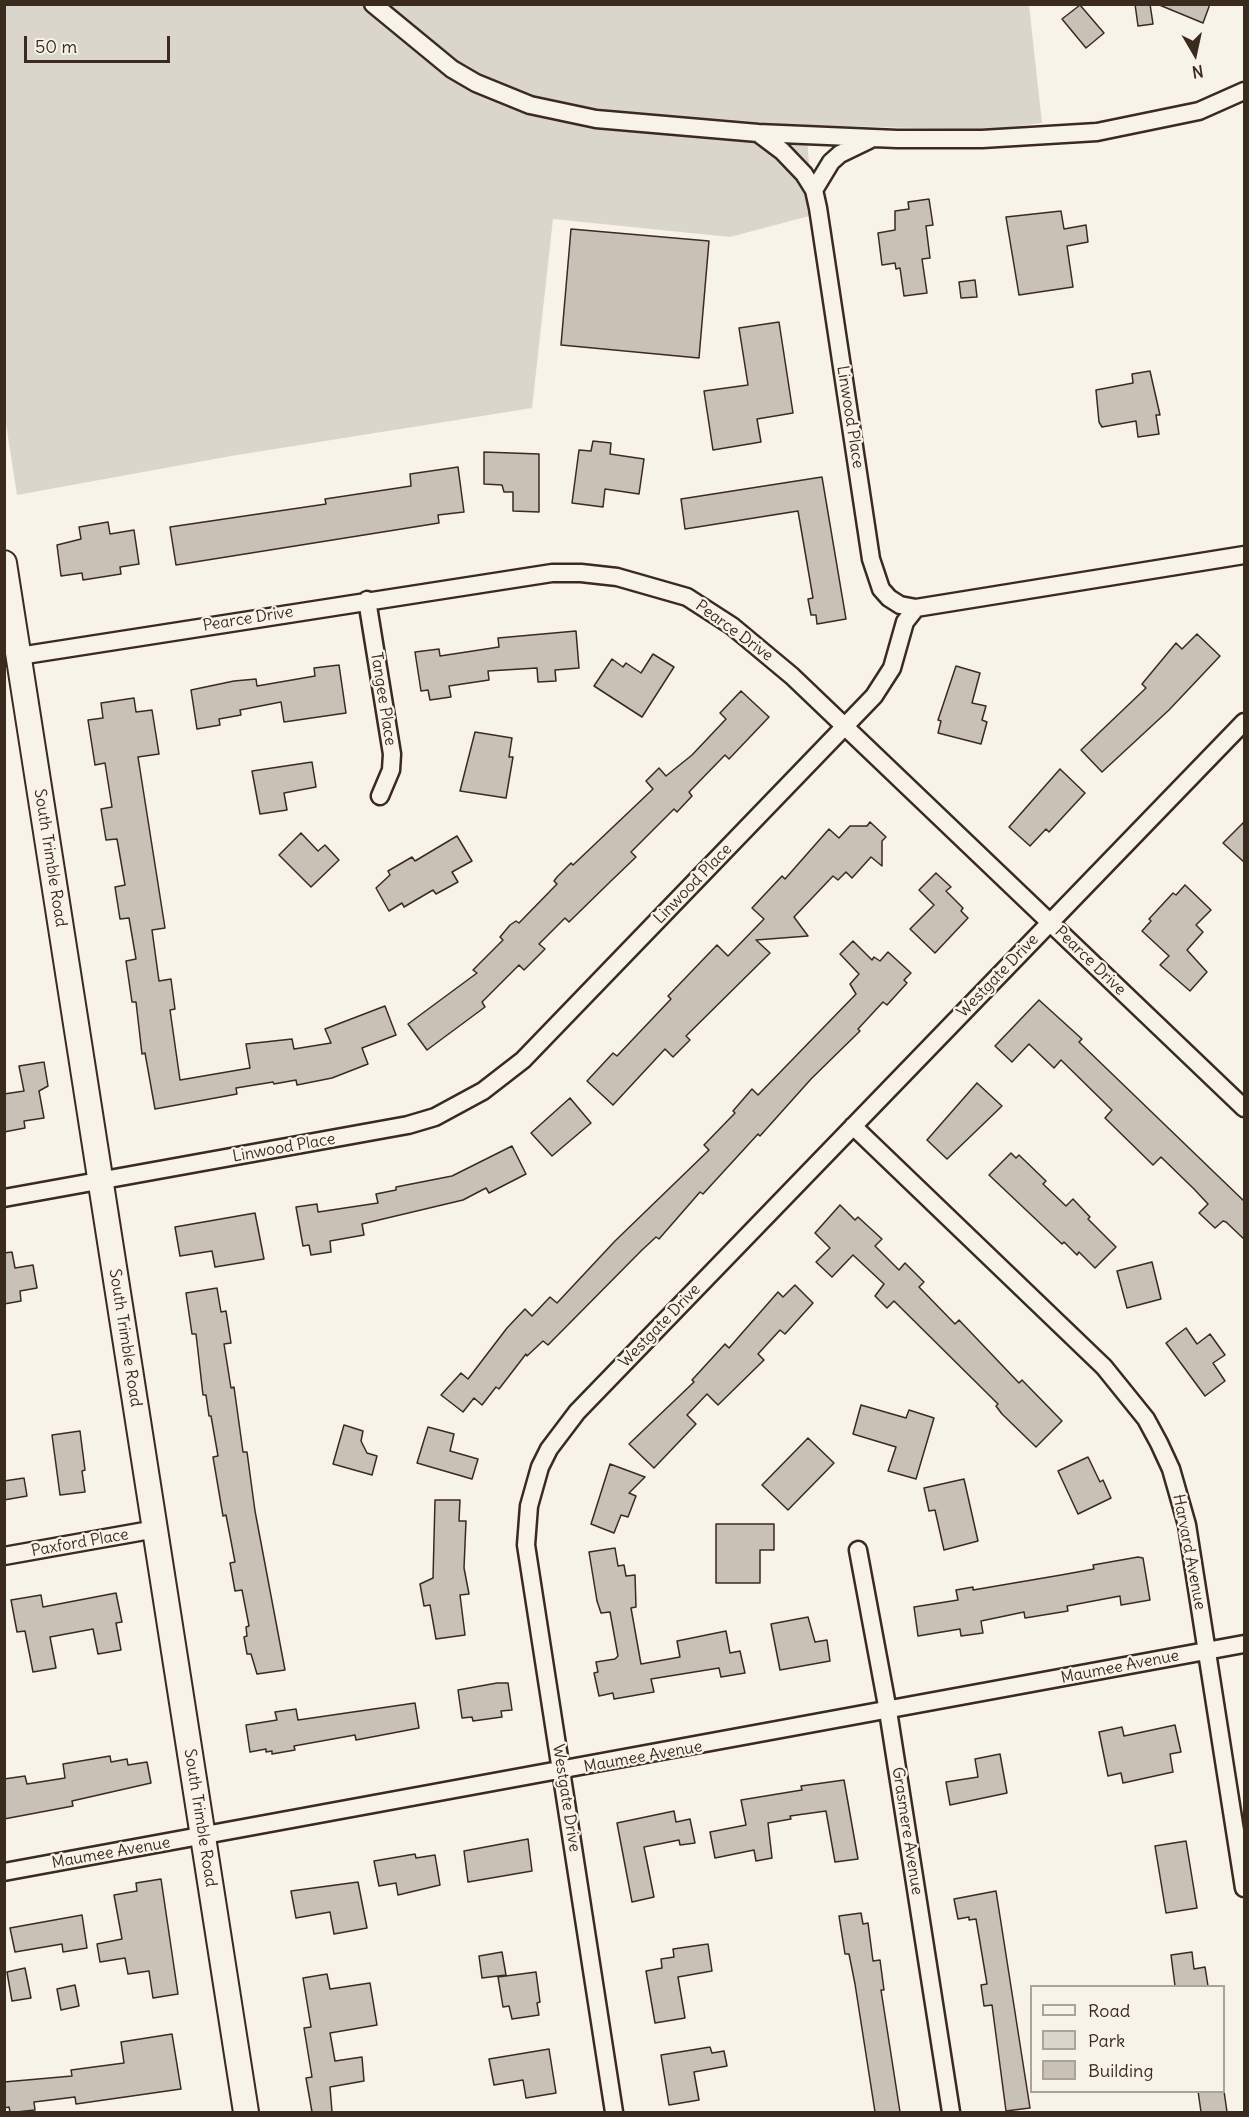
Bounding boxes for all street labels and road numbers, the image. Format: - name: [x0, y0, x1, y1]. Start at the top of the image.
- street label: Linwood Place: [832, 364, 868, 470]
- street label: Pearce Drive: [691, 596, 777, 666]
- street label: Pearce Drive: [201, 602, 295, 636]
- street label: Tangee Place: [366, 651, 400, 747]
- street label: South Trimble Road: [30, 788, 70, 928]
- street label: Linwood Place: [650, 840, 736, 928]
- street label: Pearce Drive: [1051, 922, 1129, 1000]
- street label: Westgate Drive: [953, 930, 1043, 1022]
- street label: Linwood Place: [231, 1130, 337, 1166]
- street label: South Trimble Road: [105, 1268, 145, 1408]
- street label: Westgate Drive: [615, 1280, 705, 1372]
- street label: Harvard Avenue: [1168, 1493, 1210, 1611]
- street label: Paxford Place: [30, 1525, 130, 1561]
- street label: Maumee Avenue: [1059, 1646, 1181, 1688]
- street label: Maumee Avenue: [582, 1737, 704, 1777]
- street label: Westgate Drive: [548, 1743, 584, 1853]
- street label: South Trimble Road: [180, 1748, 220, 1888]
- street label: Grasmere Avenue: [887, 1766, 927, 1896]
- street label: Maumee Avenue: [50, 1833, 172, 1873]

